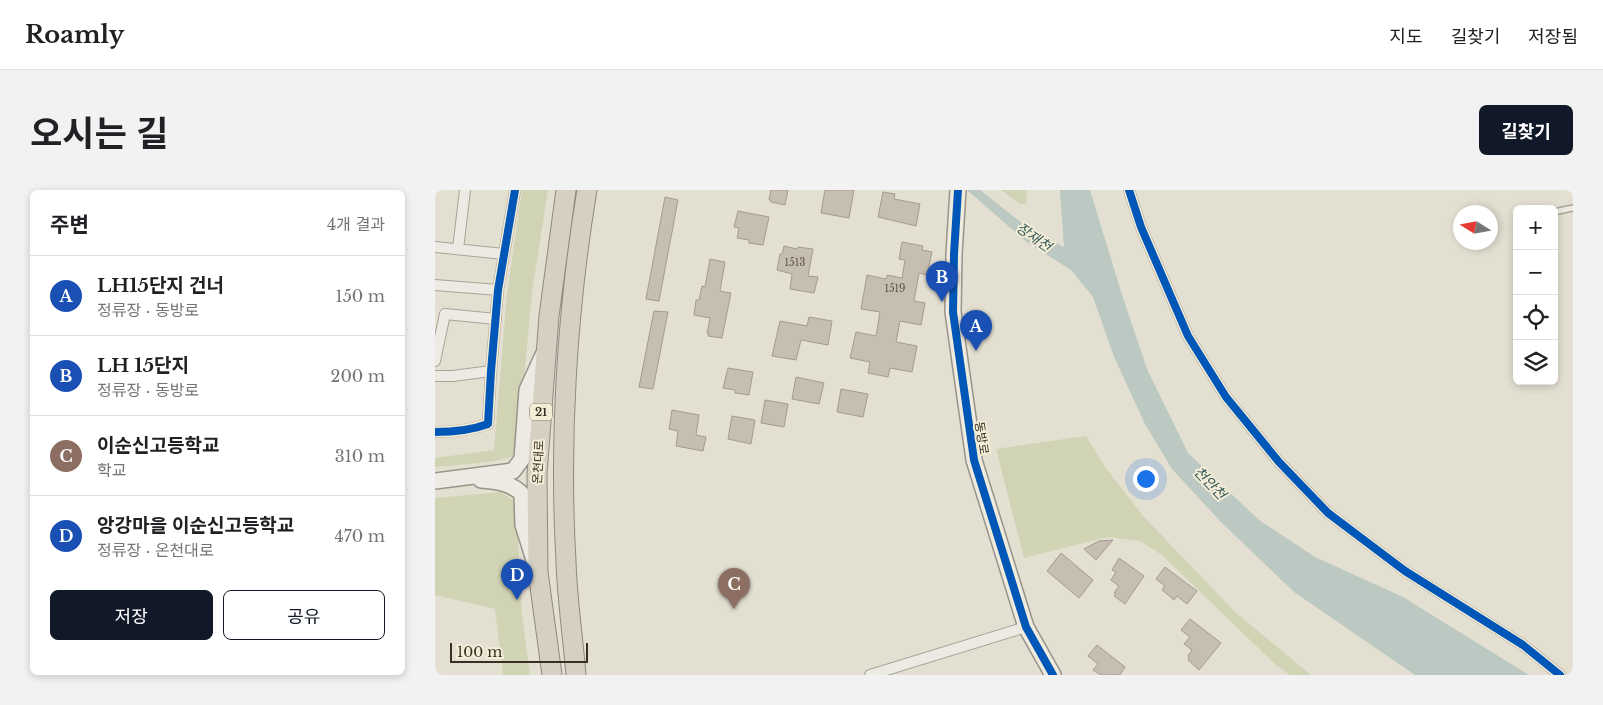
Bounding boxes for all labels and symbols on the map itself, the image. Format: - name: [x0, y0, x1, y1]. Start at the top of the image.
- north arrow: [1453, 205, 1498, 250]
- water label: 장재천: [1013, 219, 1056, 256]
- house number: 1513: [785, 256, 805, 269]
- pin: B: [926, 261, 958, 302]
- house number: 1519: [884, 282, 906, 295]
- pin: A: [960, 310, 992, 351]
- road number: 21: [530, 403, 552, 420]
- street label: 동방로: [972, 420, 992, 456]
- street label: 온천대로: [529, 440, 547, 484]
- water label: 천안천: [1190, 463, 1231, 504]
- your location: [1133, 466, 1159, 492]
- pin: D: [501, 559, 533, 600]
- pin: C: [718, 568, 750, 609]
- scale bar: [450, 640, 587, 663]

